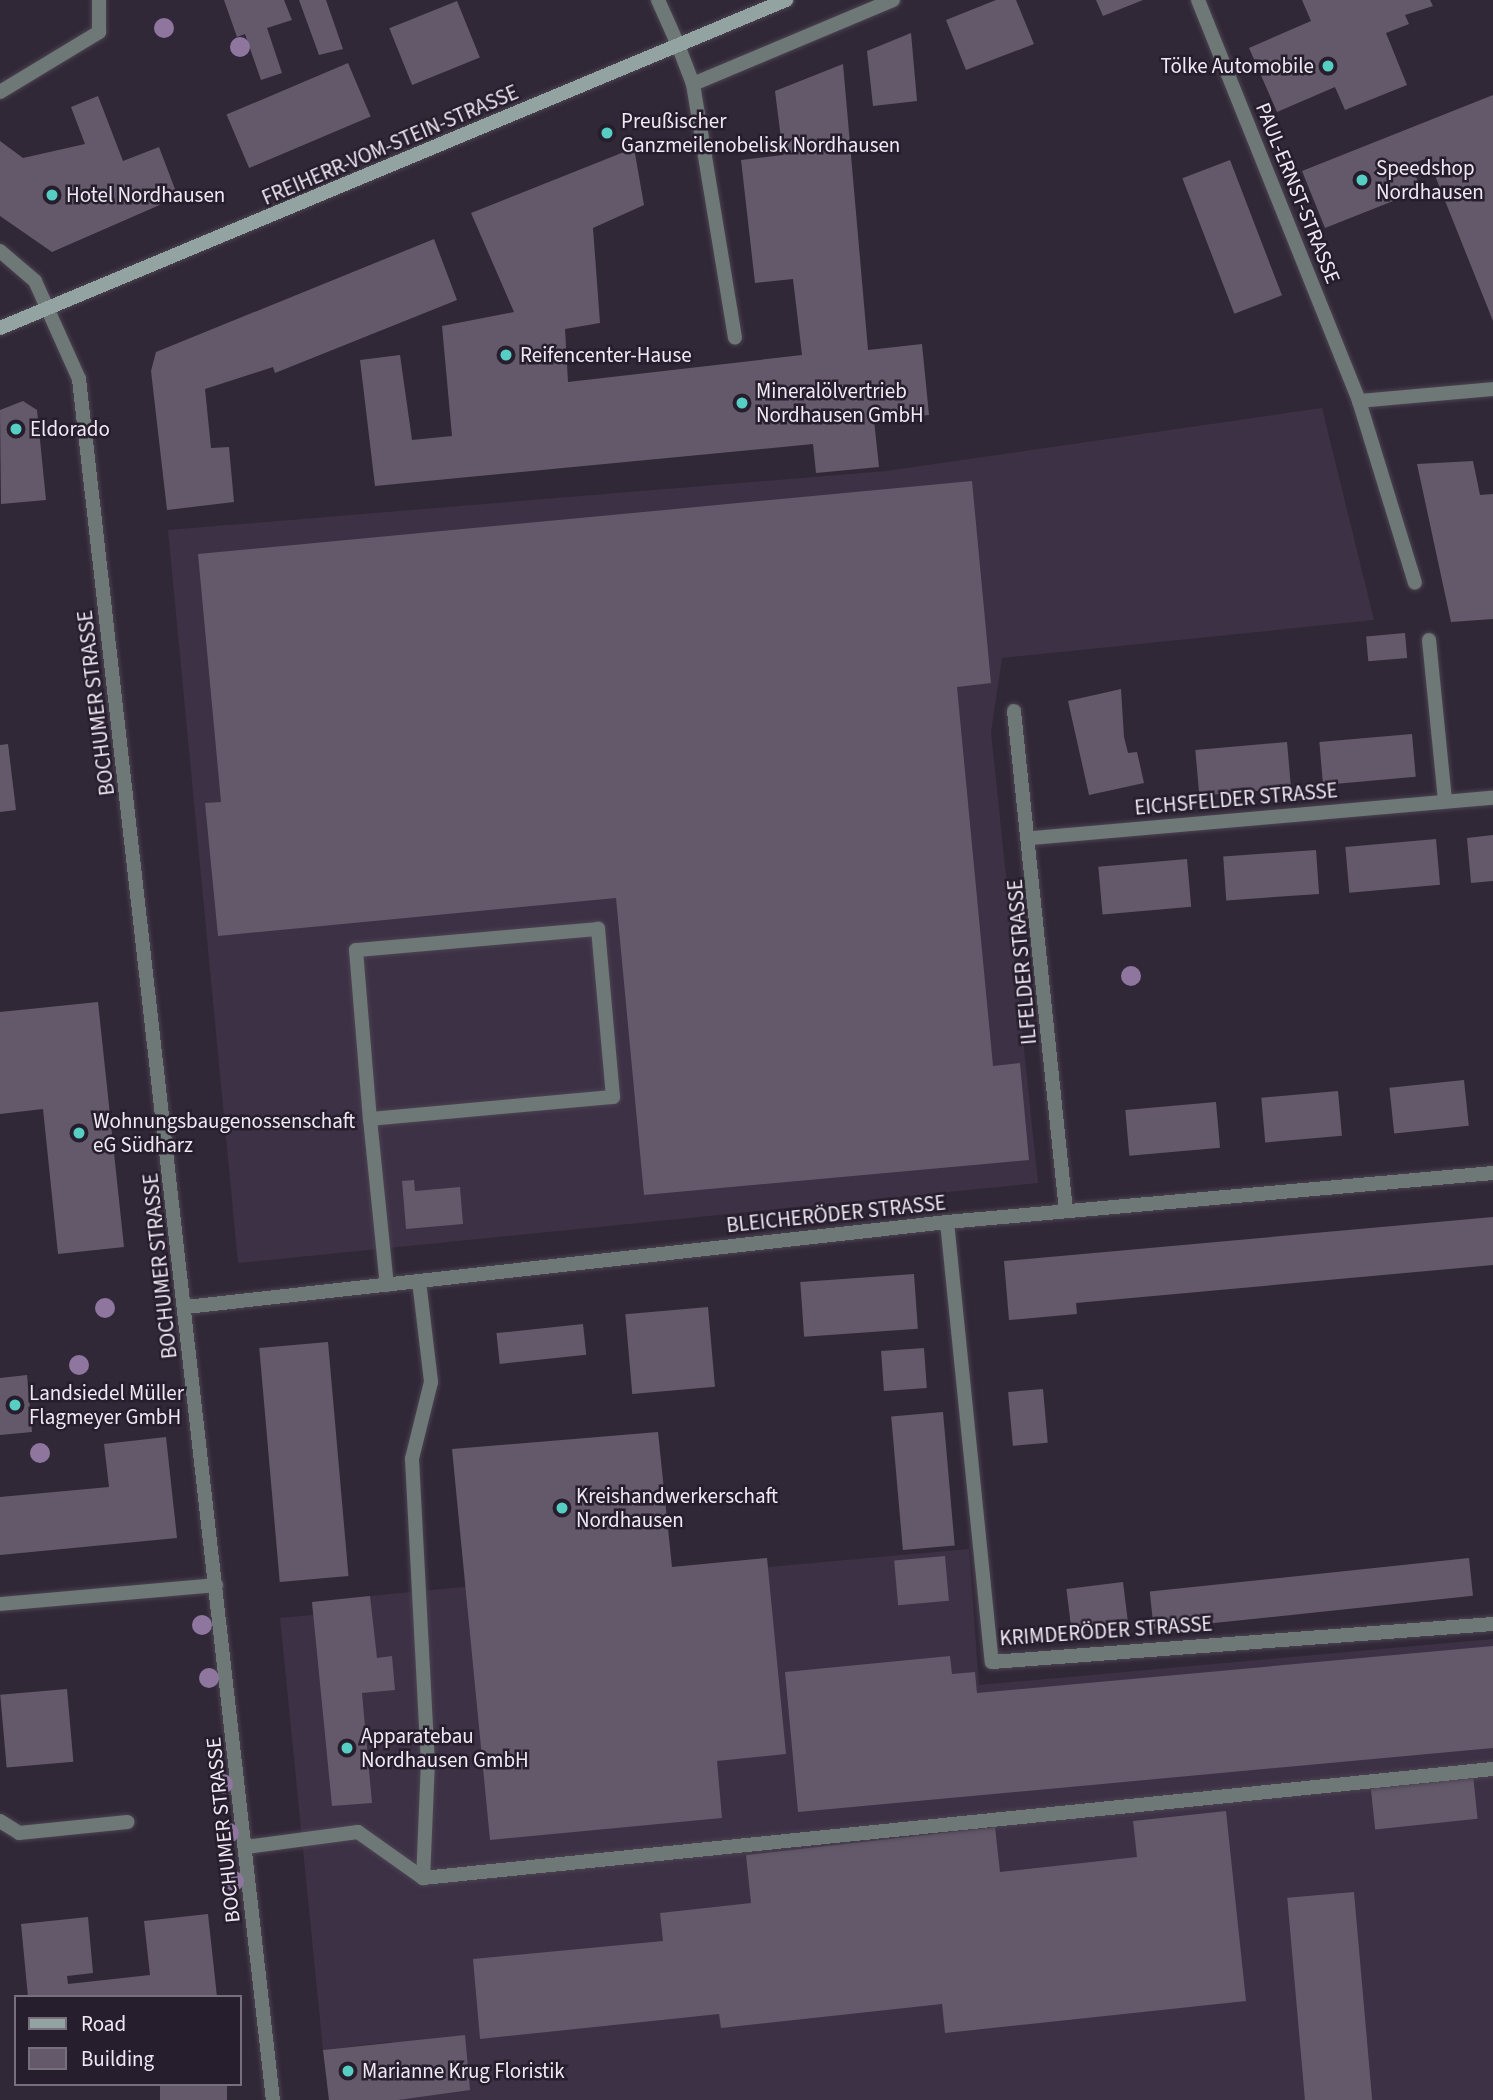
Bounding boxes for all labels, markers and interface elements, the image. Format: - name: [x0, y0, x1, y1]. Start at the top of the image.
- place label: Tölke Automobile: [1161, 53, 1314, 79]
- marker: Tölke Automobile: [1320, 58, 1336, 74]
- street label: FREIHERR-VOM-STEIN-STRASSE: [258, 79, 522, 211]
- street label: PAUL-ERNST-STRASSE: [1250, 99, 1346, 287]
- place label: Preußischer Ganzmeilenobelisk Nordhausen: [621, 108, 900, 158]
- marker: Preußischer Ganzmeilenobelisk Nordhausen: [599, 125, 615, 141]
- place label: Speedshop Nordhausen: [1376, 155, 1484, 205]
- marker: Speedshop Nordhausen: [1354, 172, 1370, 188]
- place label: Hotel Nordhausen: [66, 182, 225, 208]
- marker: Hotel Nordhausen: [44, 187, 60, 203]
- place label: Reifencenter-Hause: [520, 342, 692, 368]
- marker: Reifencenter-Hause: [498, 347, 514, 363]
- place label: Mineralölvertrieb Nordhausen GmbH: [756, 378, 924, 428]
- marker: Mineralölvertrieb Nordhausen GmbH: [734, 395, 750, 411]
- place label: Eldorado: [30, 416, 110, 442]
- marker: Eldorado: [8, 421, 24, 437]
- street label: BOCHUMER STRASSE: [72, 609, 120, 797]
- street label: EICHSFELDER STRASSE: [1133, 778, 1339, 820]
- street label: ILFELDER STRASSE: [1002, 878, 1042, 1046]
- place label: Wohnungsbaugenossenschaft eG Südharz: [93, 1108, 355, 1158]
- marker: Wohnungsbaugenossenschaft eG Südharz: [71, 1125, 87, 1141]
- street label: BOCHUMER STRASSE: [138, 1172, 182, 1360]
- street label: BLEICHERÖDER STRASSE: [725, 1190, 947, 1238]
- place label: Landsiedel Müller Flagmeyer GmbH: [29, 1380, 184, 1430]
- marker: Landsiedel Müller Flagmeyer GmbH: [7, 1397, 23, 1413]
- place label: Kreishandwerkerschaft Nordhausen: [576, 1483, 778, 1533]
- marker: Kreishandwerkerschaft Nordhausen: [554, 1500, 570, 1516]
- street label: KRIMDERÖDER STRASSE: [999, 1611, 1213, 1651]
- place label: Apparatebau Nordhausen GmbH: [361, 1723, 529, 1773]
- street label: BOCHUMER STRASSE: [201, 1736, 245, 1924]
- marker: Apparatebau Nordhausen GmbH: [339, 1740, 355, 1756]
- legend: [14, 1995, 242, 2086]
- text: Road: [81, 2009, 126, 2039]
- text: Building: [81, 2044, 154, 2074]
- place label: Marianne Krug Floristik: [362, 2058, 565, 2084]
- marker: Marianne Krug Floristik: [340, 2063, 356, 2079]

